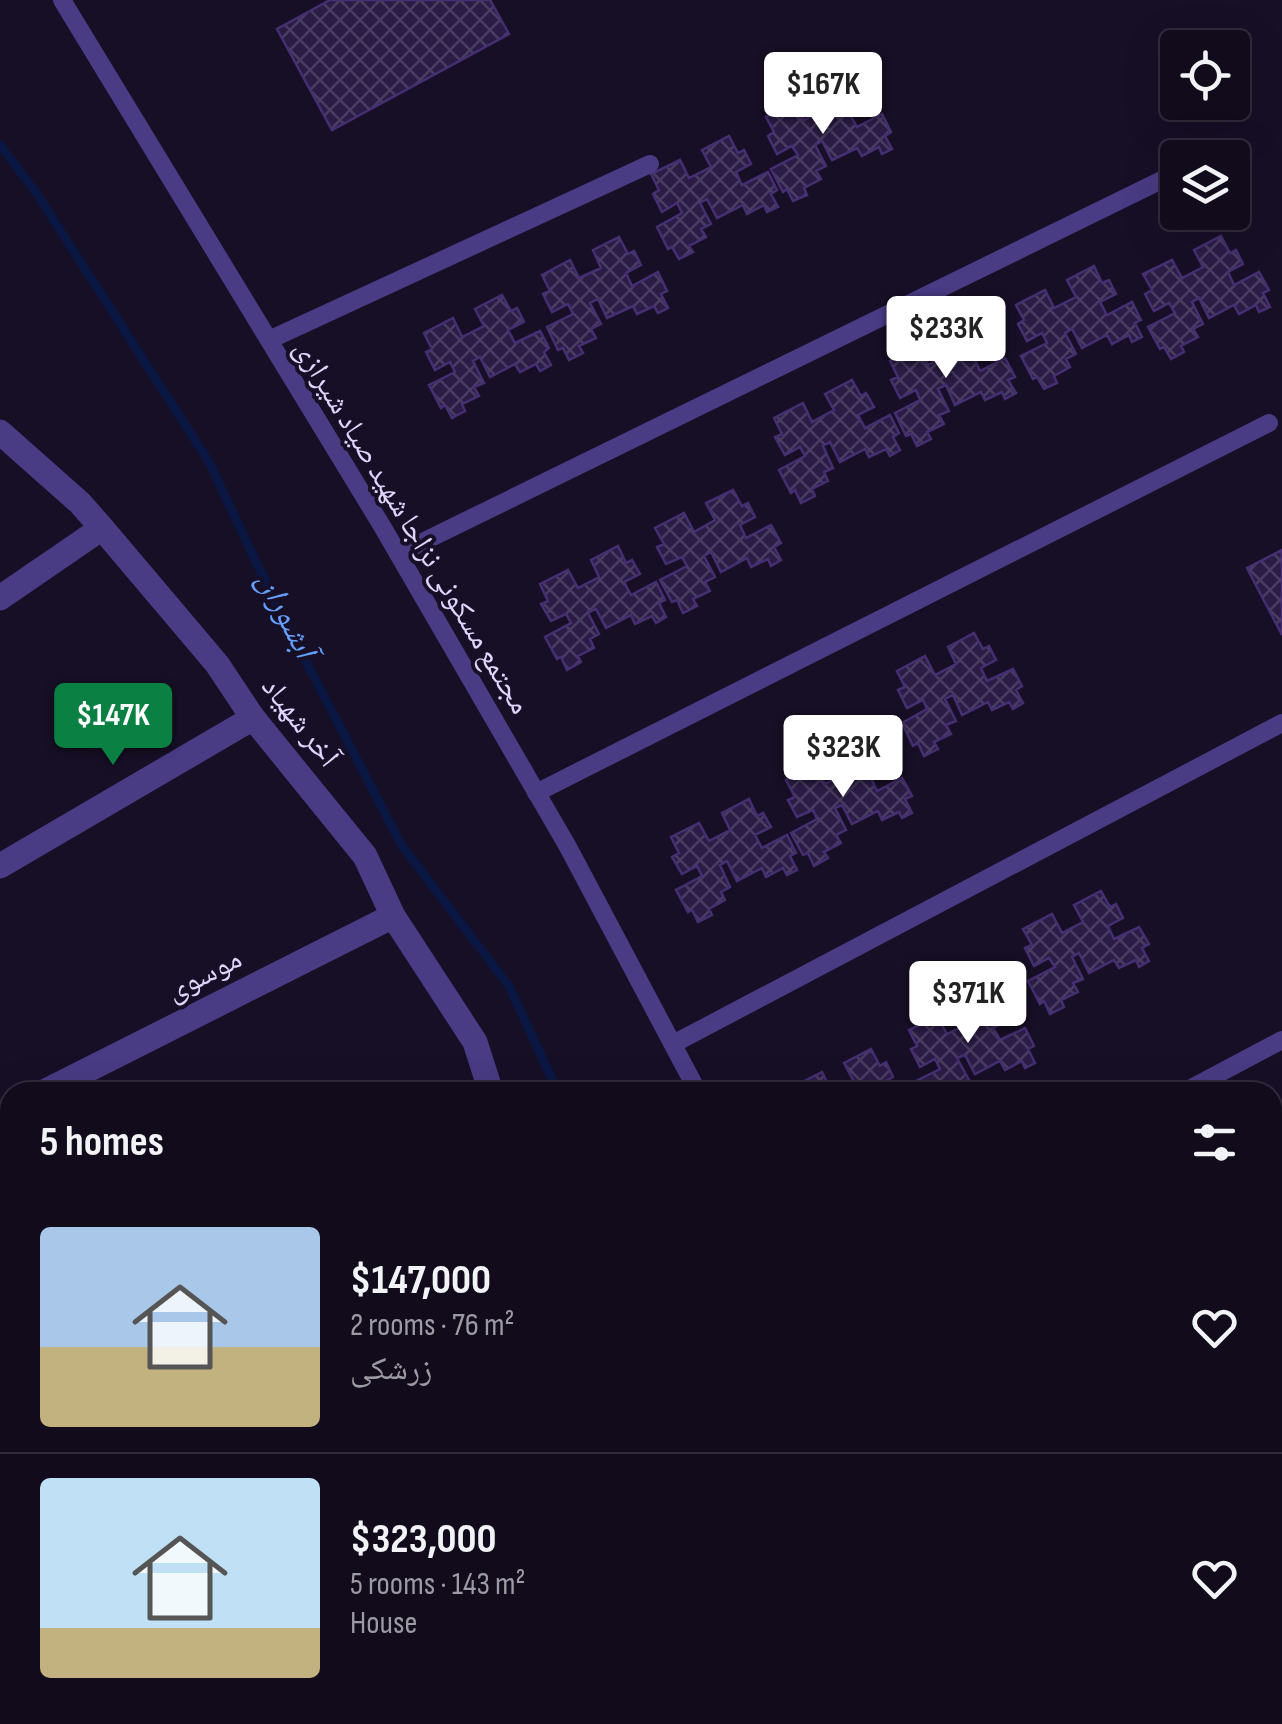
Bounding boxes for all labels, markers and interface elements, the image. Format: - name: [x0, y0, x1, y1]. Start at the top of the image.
- map controls: [1160, 30, 1250, 230]
- button: locate: [1160, 30, 1250, 120]
- pin: $167K: [753, 52, 893, 137]
- text: $167K: [786, 65, 860, 104]
- button: layers: [1160, 140, 1250, 230]
- pin: $233K: [876, 296, 1016, 381]
- text: $233K: [909, 309, 983, 348]
- street label: مجتمع مسکونی نزاجا شهید صیاد شیرازی: [286, 333, 538, 721]
- water label: آبشوران: [248, 565, 328, 672]
- street label: آخر شهیاد: [253, 670, 347, 776]
- pin: $147K: [43, 683, 183, 768]
- text: $147K: [76, 696, 150, 735]
- pin: $323K: [773, 715, 913, 800]
- text: $323K: [806, 728, 880, 767]
- street label: موسوی: [160, 941, 248, 1009]
- pin: $371K: [898, 961, 1038, 1046]
- text: $371K: [931, 974, 1005, 1013]
- icon: filters: [1187, 1115, 1242, 1170]
- text: 5 homes: [40, 1117, 164, 1168]
- text: $147,000: [350, 1255, 491, 1306]
- icon: home: [120, 1267, 240, 1387]
- icon: heart: [1187, 1300, 1242, 1355]
- text: 2 rooms · 76 m²: [350, 1306, 514, 1345]
- text: زرشکی: [350, 1350, 432, 1389]
- text: $323,000: [350, 1514, 497, 1565]
- icon: home: [120, 1518, 240, 1638]
- icon: heart: [1187, 1551, 1242, 1606]
- text: 5 rooms · 143 m²: [350, 1565, 525, 1604]
- text: House: [350, 1604, 417, 1643]

